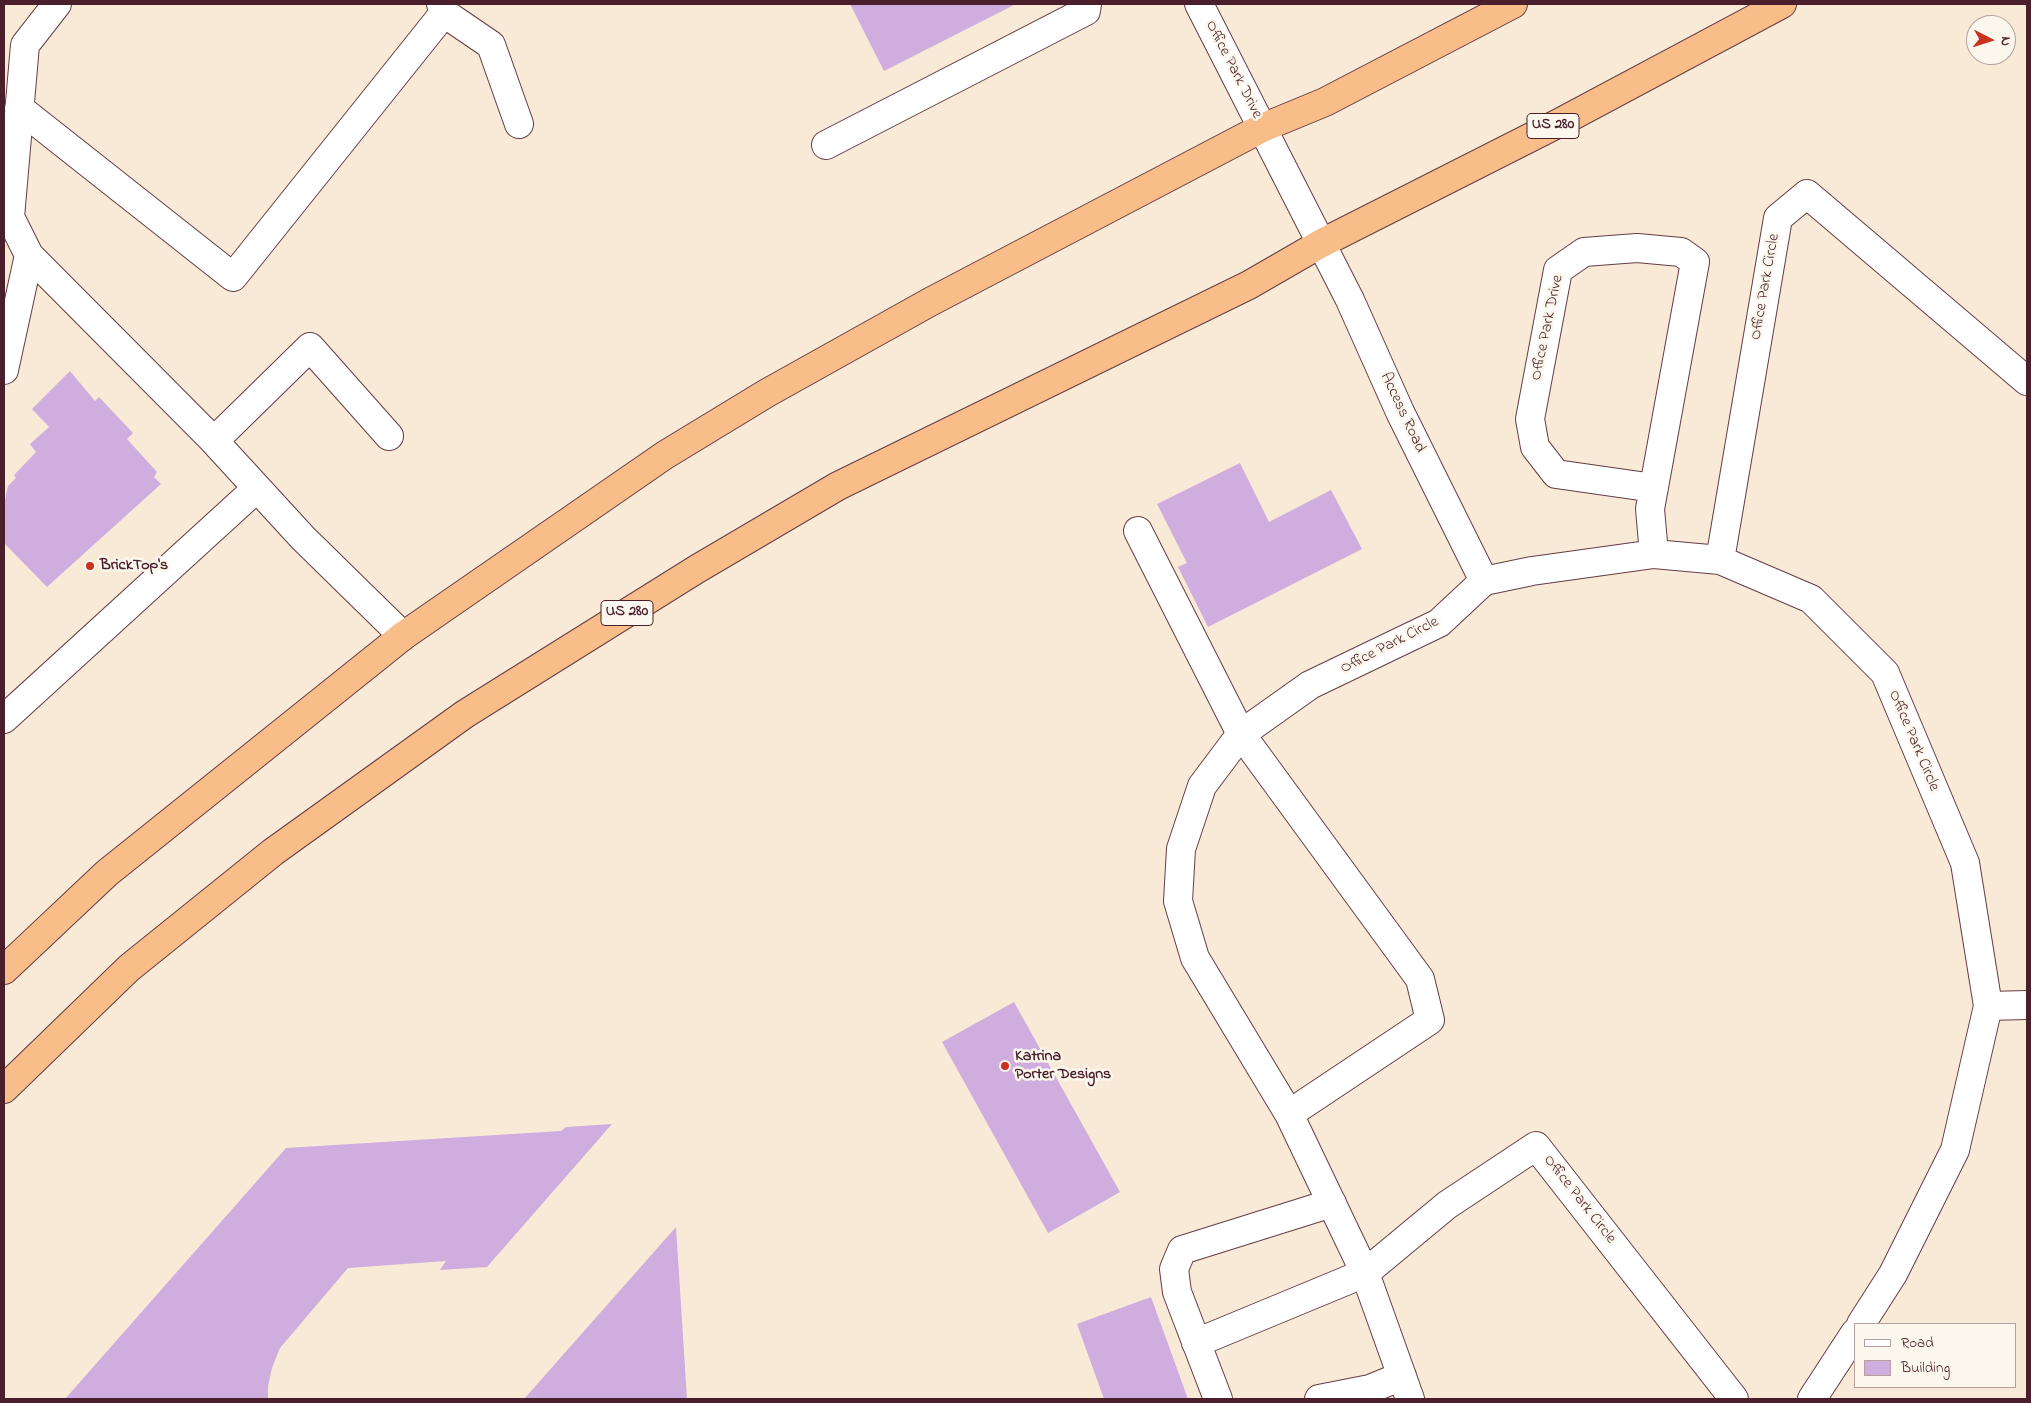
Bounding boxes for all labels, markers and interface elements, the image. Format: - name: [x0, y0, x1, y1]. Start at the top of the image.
- north arrow: [1966, 15, 2016, 65]
- street label: Office Park Drive: [1200, 18, 1266, 122]
- text: N: [1995, 36, 2016, 47]
- road number: US 280: [1527, 114, 1579, 138]
- street label: Office Park Circle: [1747, 232, 1785, 342]
- street label: Office Park Drive: [1527, 273, 1569, 383]
- street label: Access Road: [1375, 370, 1429, 456]
- place label: BrickTop's: [100, 556, 168, 576]
- marker: BrickTop's: [84, 560, 96, 572]
- road number: US 280: [601, 600, 653, 626]
- street label: Office Park Circle: [1338, 613, 1442, 679]
- street label: Office Park Circle: [1883, 688, 1943, 794]
- place label: Katrina Porter Designs: [1015, 1047, 1111, 1085]
- marker: Katrina Porter Designs: [999, 1060, 1011, 1072]
- street label: Office Park Circle: [1538, 1152, 1620, 1248]
- legend: [1854, 1323, 2016, 1388]
- text: Road: [1901, 1332, 1934, 1354]
- text: Building: [1901, 1357, 1950, 1379]

